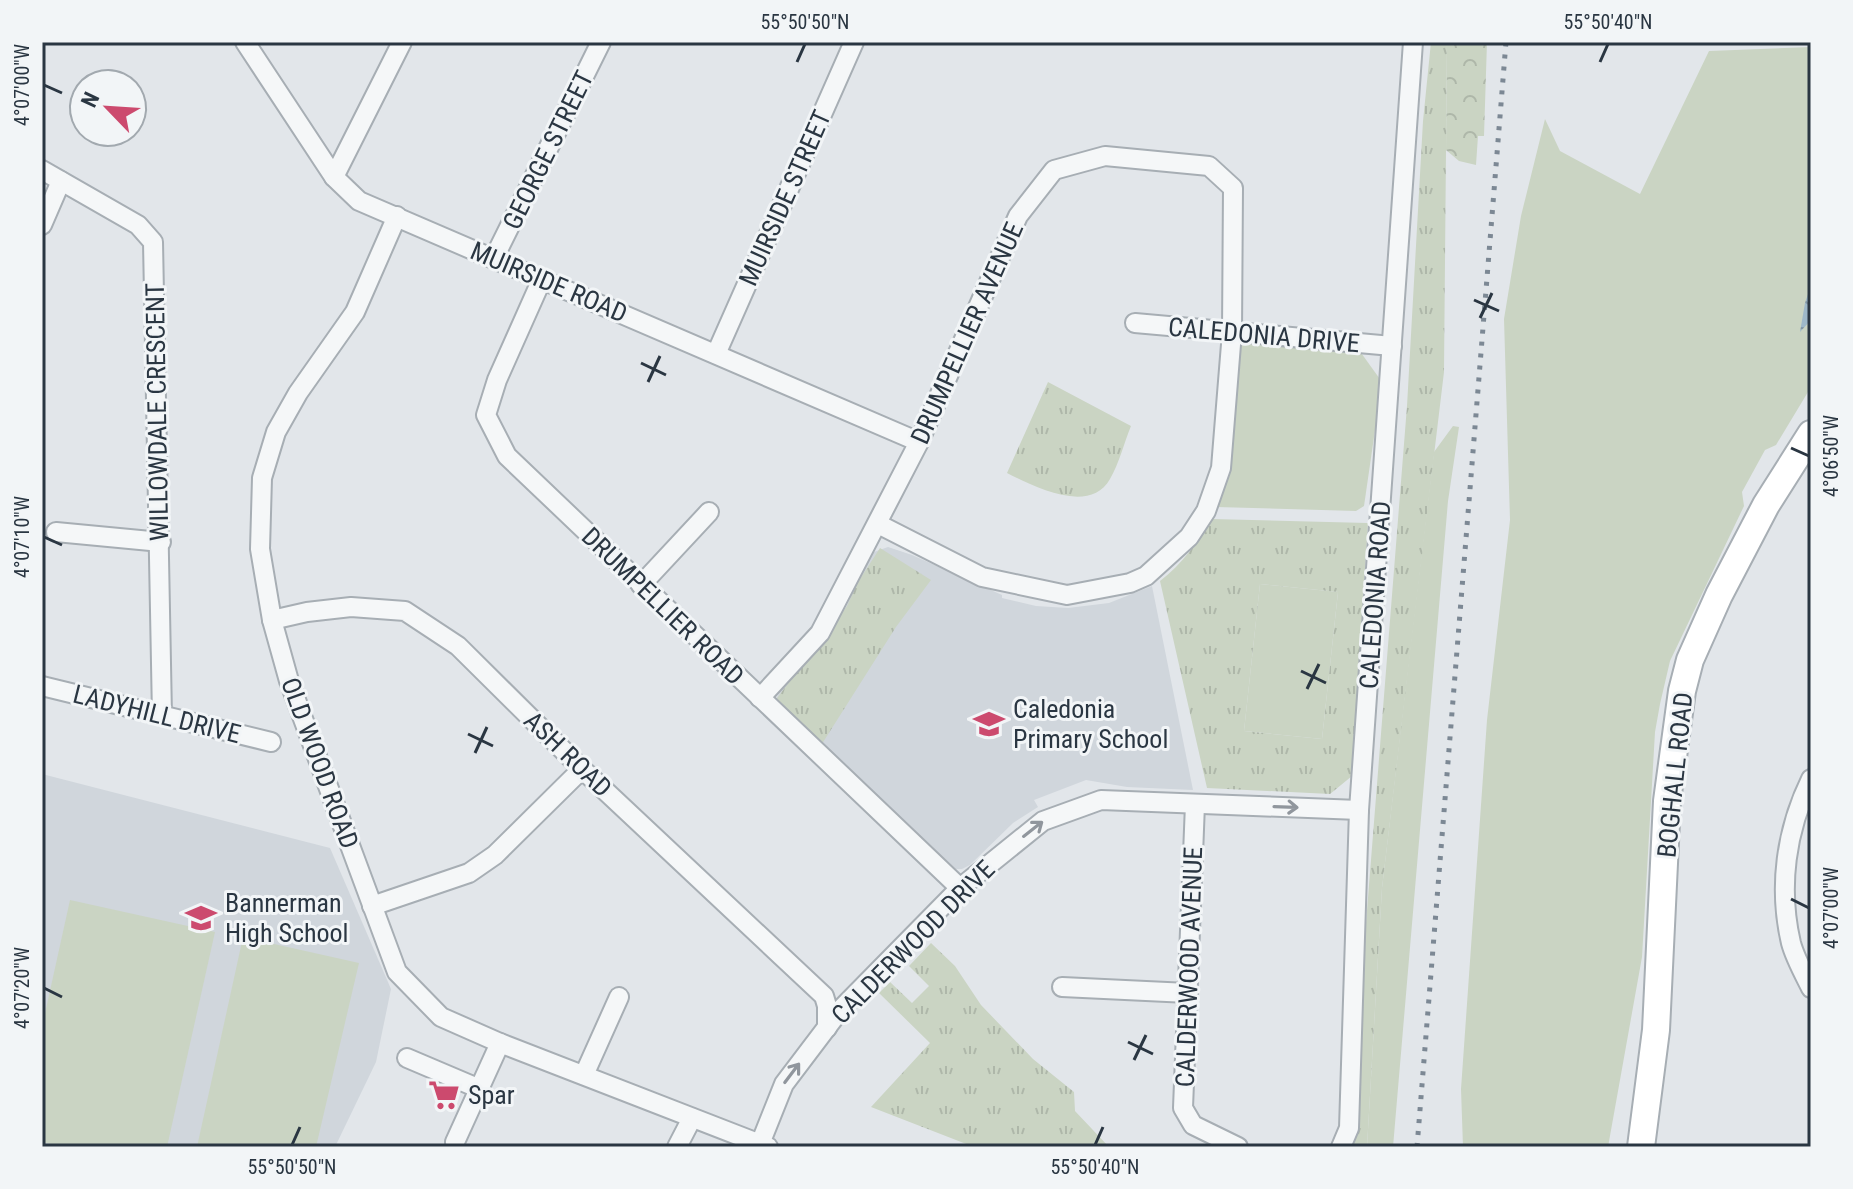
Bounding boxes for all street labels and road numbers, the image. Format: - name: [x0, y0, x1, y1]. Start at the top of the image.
- street label: GEORGE STREET: [497, 66, 599, 234]
- street label: MUIRSIDE STREET: [733, 106, 837, 290]
- street label: DRUMPELLIER AVENUE: [905, 218, 1029, 448]
- street label: MUIRSIDE ROAD: [466, 236, 632, 328]
- street label: WILLOWDALE CRESCENT: [140, 283, 174, 541]
- street label: CALEDONIA DRIVE: [1167, 312, 1361, 358]
- street label: CALEDONIA ROAD: [1353, 500, 1397, 690]
- street label: DRUMPELLIER ROAD: [576, 521, 750, 691]
- street label: OLD WOOD ROAD: [275, 673, 365, 853]
- street label: LADYHILL DRIVE: [70, 679, 244, 749]
- street label: BOGHALL ROAD: [1651, 691, 1699, 859]
- street label: ASH ROAD: [518, 705, 618, 803]
- street label: CALDERWOOD AVENUE: [1170, 846, 1208, 1088]
- street label: CALDERWOOD DRIVE: [825, 854, 1001, 1030]

